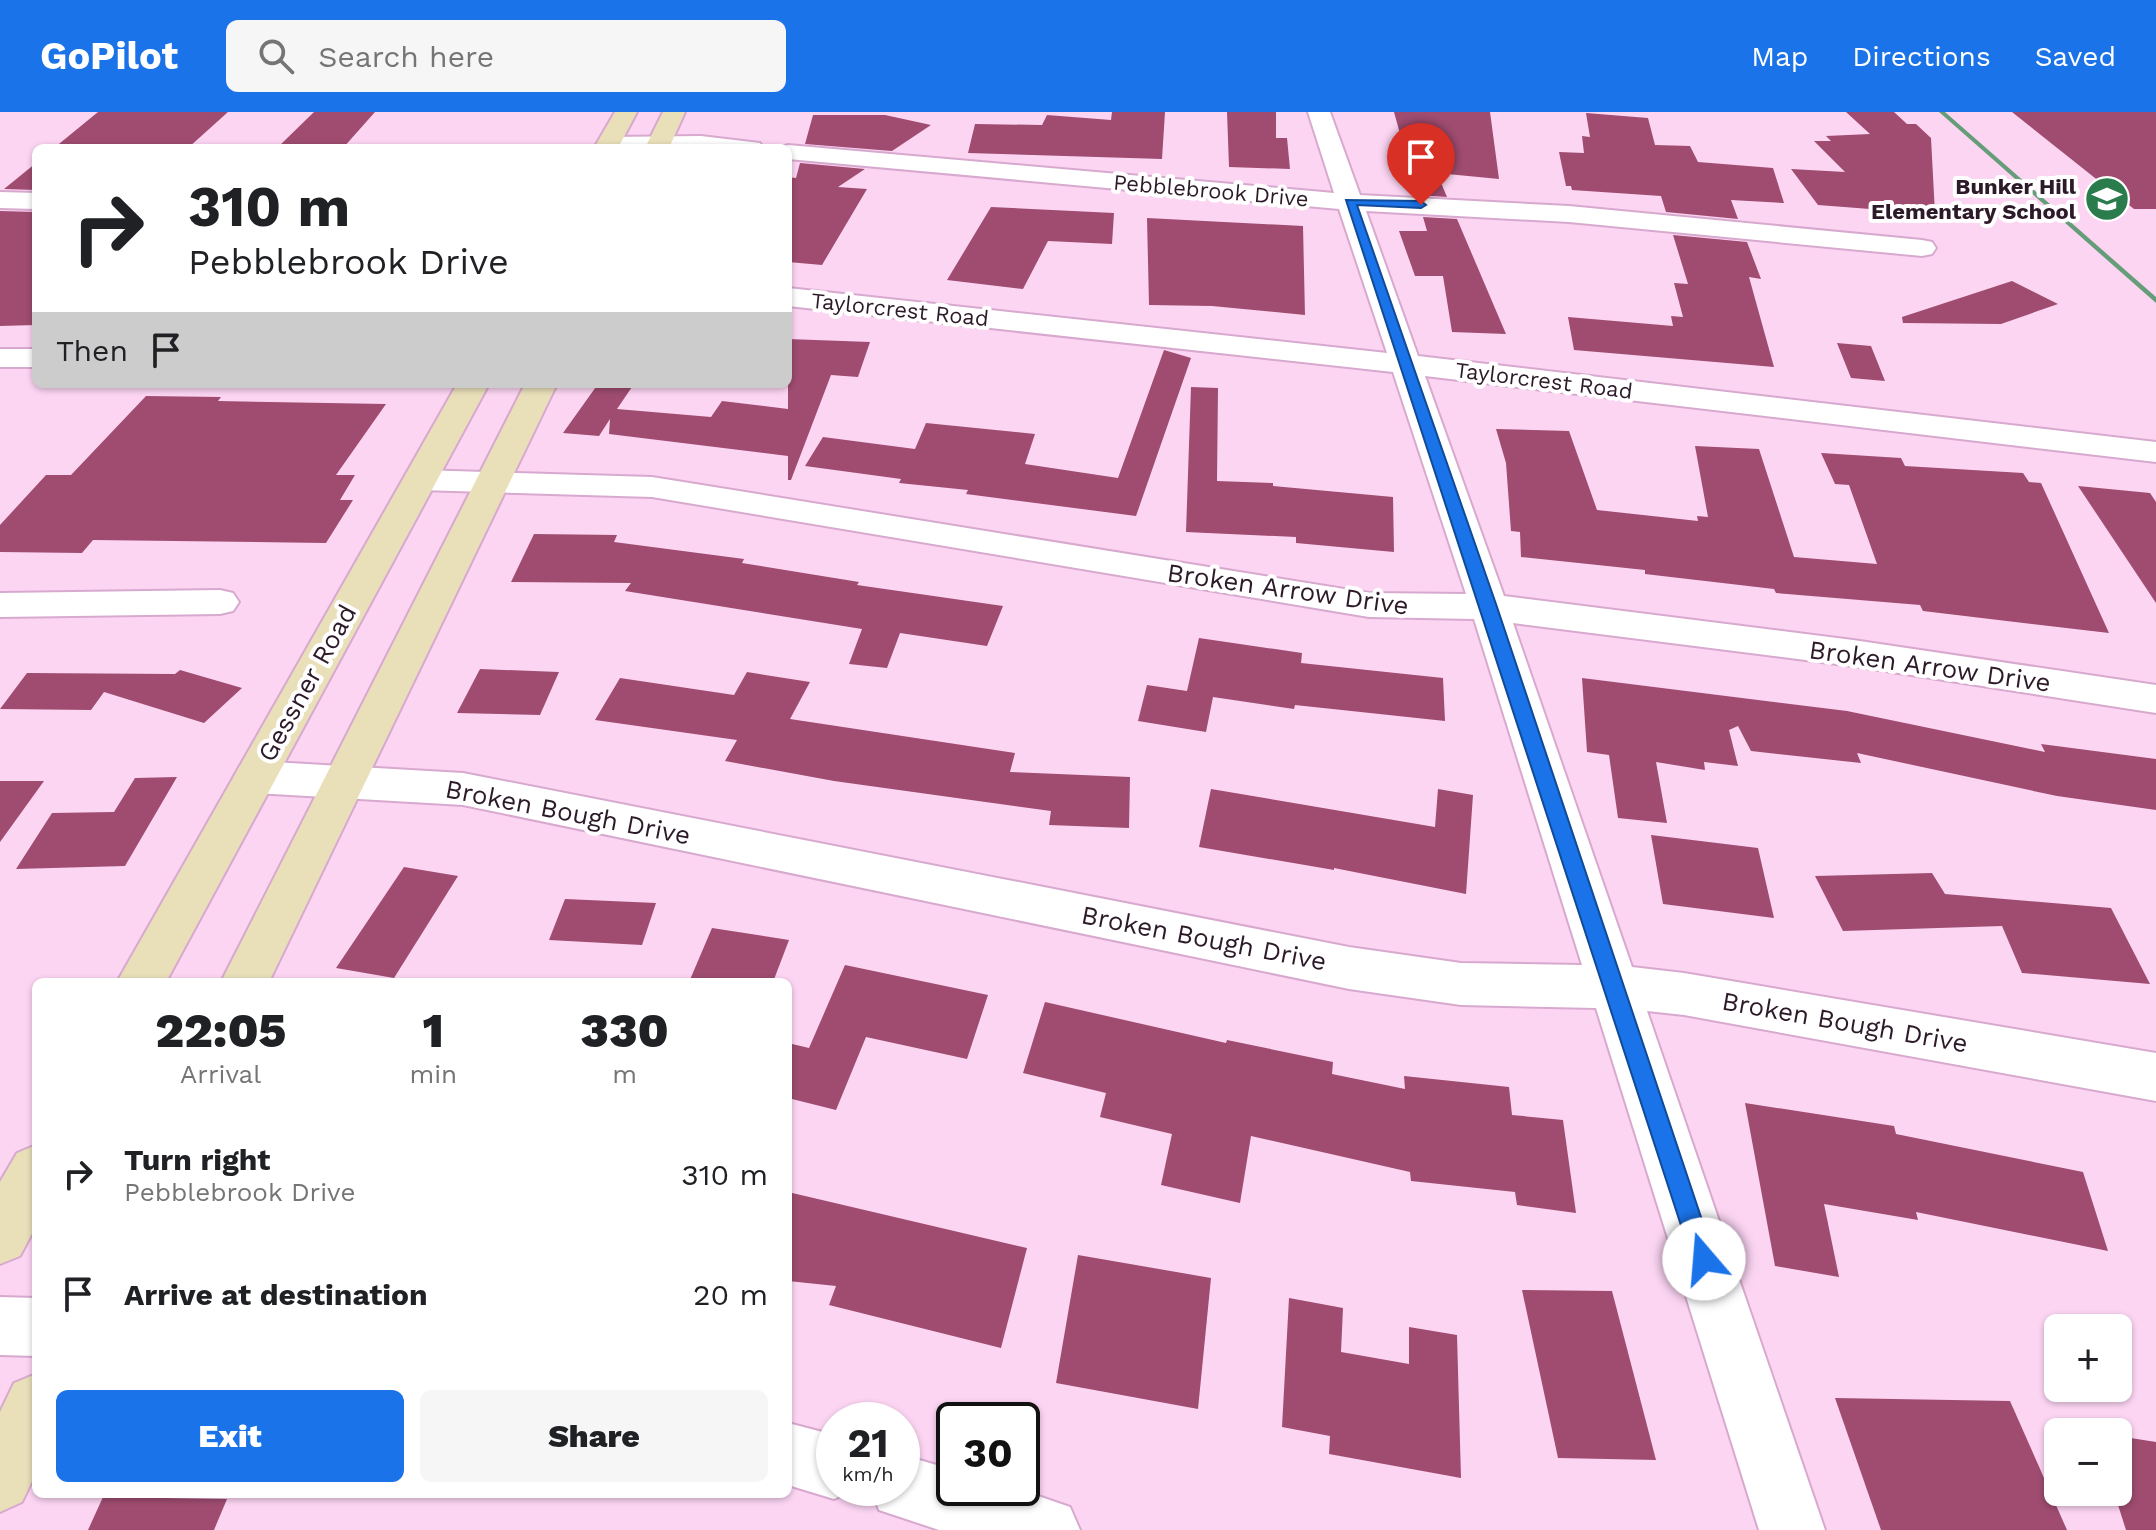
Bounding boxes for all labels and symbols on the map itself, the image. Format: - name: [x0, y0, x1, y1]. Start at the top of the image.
- pin: [1387, 123, 1455, 205]
- street label: Pebblebrook Drive: [1112, 170, 1310, 211]
- place label: Bunker Hill Elementary School: [1871, 174, 2077, 224]
- school or university icon: Bunker Hill Elementary School: [2083, 175, 2131, 223]
- street label: Taylorcrest Road: [810, 288, 990, 331]
- street label: Taylorcrest Road: [1454, 357, 1634, 404]
- street label: Broken Arrow Drive: [1165, 557, 1411, 621]
- street label: Gessner Road: [252, 599, 362, 767]
- street label: Broken Arrow Drive: [1807, 634, 2053, 698]
- street label: Broken Bough Drive: [443, 774, 693, 850]
- street label: Broken Bough Drive: [1079, 900, 1329, 976]
- street label: Broken Bough Drive: [1720, 986, 1970, 1058]
- position arrow: [1662, 1217, 1746, 1301]
- speed limit sign: 30: [936, 1402, 1040, 1506]

